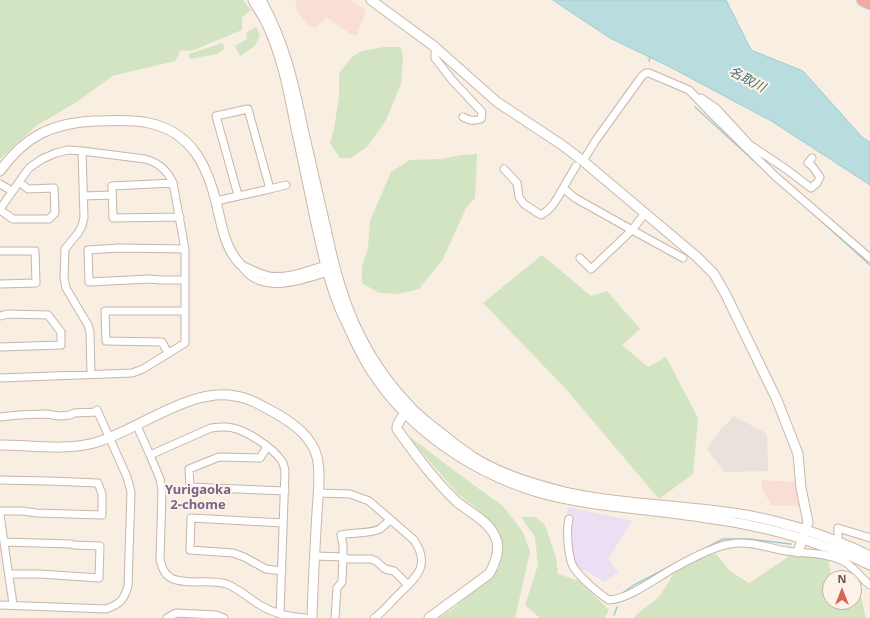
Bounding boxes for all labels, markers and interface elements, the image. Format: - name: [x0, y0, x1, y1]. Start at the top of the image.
- water label: 名取川: [726, 64, 768, 96]
- district label: Yurigaoka 2-chome: [165, 482, 231, 513]
- north arrow: [822, 570, 862, 610]
- text: N: [838, 571, 846, 586]

